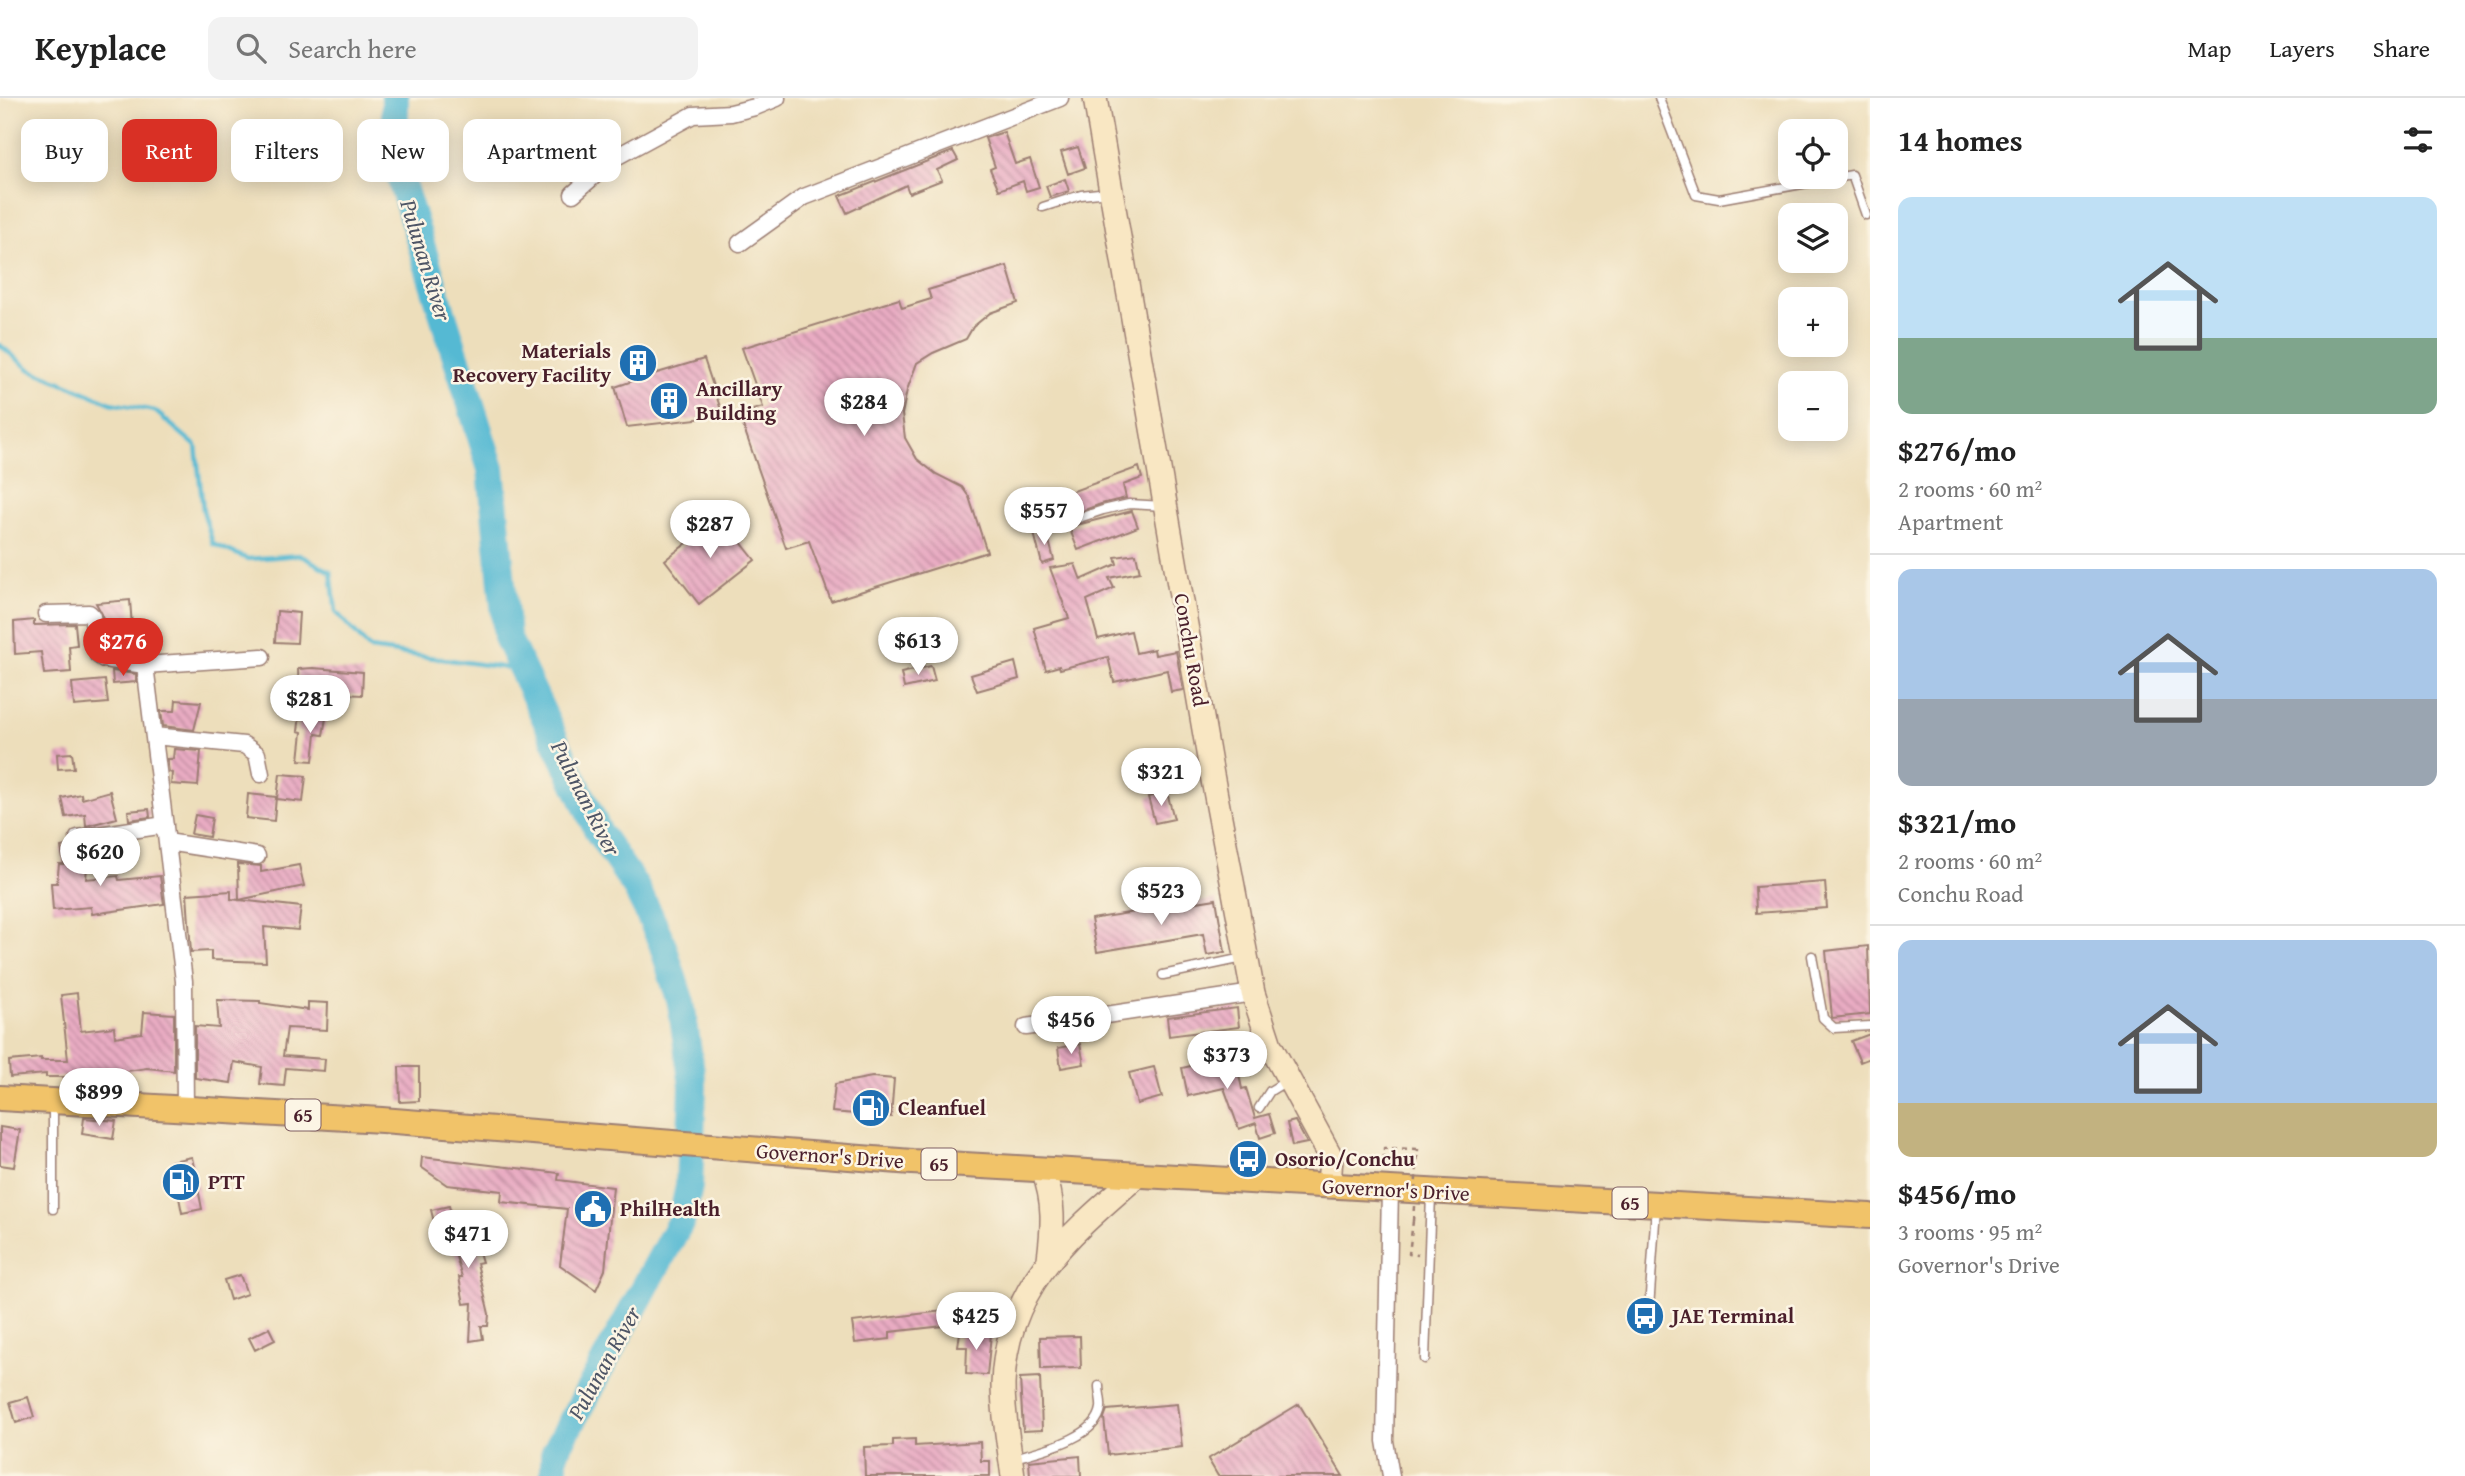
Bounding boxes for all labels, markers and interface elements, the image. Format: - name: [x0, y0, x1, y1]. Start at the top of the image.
- search box: [208, 17, 698, 80]
- text: Keyplace: [35, 24, 166, 72]
- icon: search: [232, 29, 270, 67]
- text: Search here: [288, 29, 417, 68]
- text: Map: [2188, 31, 2231, 66]
- text: Layers: [2269, 31, 2335, 66]
- text: Share: [2373, 31, 2430, 66]
- text: 14 homes: [1898, 118, 2023, 162]
- chip: Buy: [21, 119, 108, 182]
- chip: Rent: [122, 119, 217, 182]
- chip: Filters: [231, 119, 343, 182]
- chip: New: [357, 119, 449, 182]
- chip: Apartment: [463, 119, 621, 182]
- map controls: [1778, 119, 1848, 441]
- button: locate: [1778, 119, 1848, 189]
- icon: filters: [2399, 121, 2437, 159]
- water label: Pulunan River: [392, 194, 461, 326]
- button: layers: [1778, 203, 1848, 273]
- icon: home: [2105, 243, 2231, 369]
- button: +: [1778, 287, 1848, 357]
- place label: Materials Recovery Facility: [453, 335, 611, 390]
- building icon: Materials Recovery Facility: [617, 342, 659, 384]
- button: −: [1778, 371, 1848, 441]
- place label: Ancillary Building: [696, 373, 782, 428]
- pin: $284: [823, 378, 905, 438]
- building icon: Ancillary Building: [648, 380, 690, 422]
- text: $284: [840, 384, 888, 417]
- text: $276/mo: [1898, 428, 2016, 472]
- text: 2 rooms · 60 m²: [1898, 472, 2042, 505]
- pin: $557: [1003, 488, 1085, 547]
- text: $557: [1020, 493, 1068, 526]
- pin: $287: [669, 500, 751, 560]
- text: Apartment: [1898, 505, 2003, 538]
- text: $287: [686, 506, 734, 539]
- street label: Conchu Road: [1166, 591, 1217, 710]
- icon: home: [2105, 615, 2231, 741]
- pin: $276: [82, 618, 164, 678]
- pin: $613: [877, 618, 959, 677]
- text: $613: [894, 623, 942, 656]
- text: $276: [99, 624, 147, 657]
- pin: $281: [269, 676, 351, 735]
- text: $281: [286, 681, 334, 714]
- water label: Pulunan River: [543, 734, 630, 862]
- pin: $321: [1120, 748, 1202, 808]
- text: $321: [1137, 754, 1185, 787]
- text: $321/mo: [1898, 800, 2016, 844]
- pin: $620: [59, 828, 141, 888]
- text: $620: [76, 834, 124, 867]
- text: 2 rooms · 60 m²: [1898, 844, 2042, 877]
- pin: $523: [1120, 868, 1202, 927]
- text: $523: [1137, 873, 1185, 906]
- text: Conchu Road: [1898, 877, 2024, 910]
- icon: home: [2105, 986, 2231, 1112]
- pin: $456: [1030, 996, 1112, 1056]
- text: $456: [1047, 1002, 1095, 1035]
- pin: $373: [1186, 1032, 1268, 1091]
- text: $373: [1203, 1037, 1251, 1070]
- pin: $899: [58, 1068, 140, 1128]
- text: $899: [75, 1074, 123, 1107]
- fuel station icon: Cleanfuel: [850, 1087, 892, 1129]
- place label: Cleanfuel: [898, 1092, 987, 1123]
- road number: 65: [286, 1099, 320, 1130]
- street label: Governor's Drive: [755, 1135, 905, 1176]
- bus stop icon: Osorio/Conchu: [1227, 1138, 1269, 1180]
- place label: Osorio/Conchu: [1275, 1143, 1415, 1174]
- road number: 65: [922, 1148, 956, 1180]
- fuel station icon: PTT: [160, 1161, 202, 1203]
- place label: PTT: [208, 1166, 246, 1197]
- street label: Governor's Drive: [1321, 1170, 1471, 1209]
- text: $456/mo: [1898, 1171, 2016, 1215]
- public building icon: PhilHealth: [572, 1188, 614, 1230]
- road number: 65: [1612, 1188, 1648, 1218]
- place label: PhilHealth: [620, 1193, 721, 1224]
- pin: $471: [427, 1210, 509, 1270]
- text: 3 rooms · 95 m²: [1898, 1215, 2042, 1248]
- text: $471: [444, 1216, 492, 1249]
- text: Governor's Drive: [1898, 1248, 2060, 1281]
- pin: $425: [935, 1292, 1017, 1352]
- bus stop icon: JAE Terminal: [1624, 1295, 1666, 1337]
- text: $425: [952, 1298, 1000, 1331]
- water label: Pulunan River: [558, 1299, 649, 1426]
- place label: JAE Terminal: [1669, 1300, 1795, 1331]

